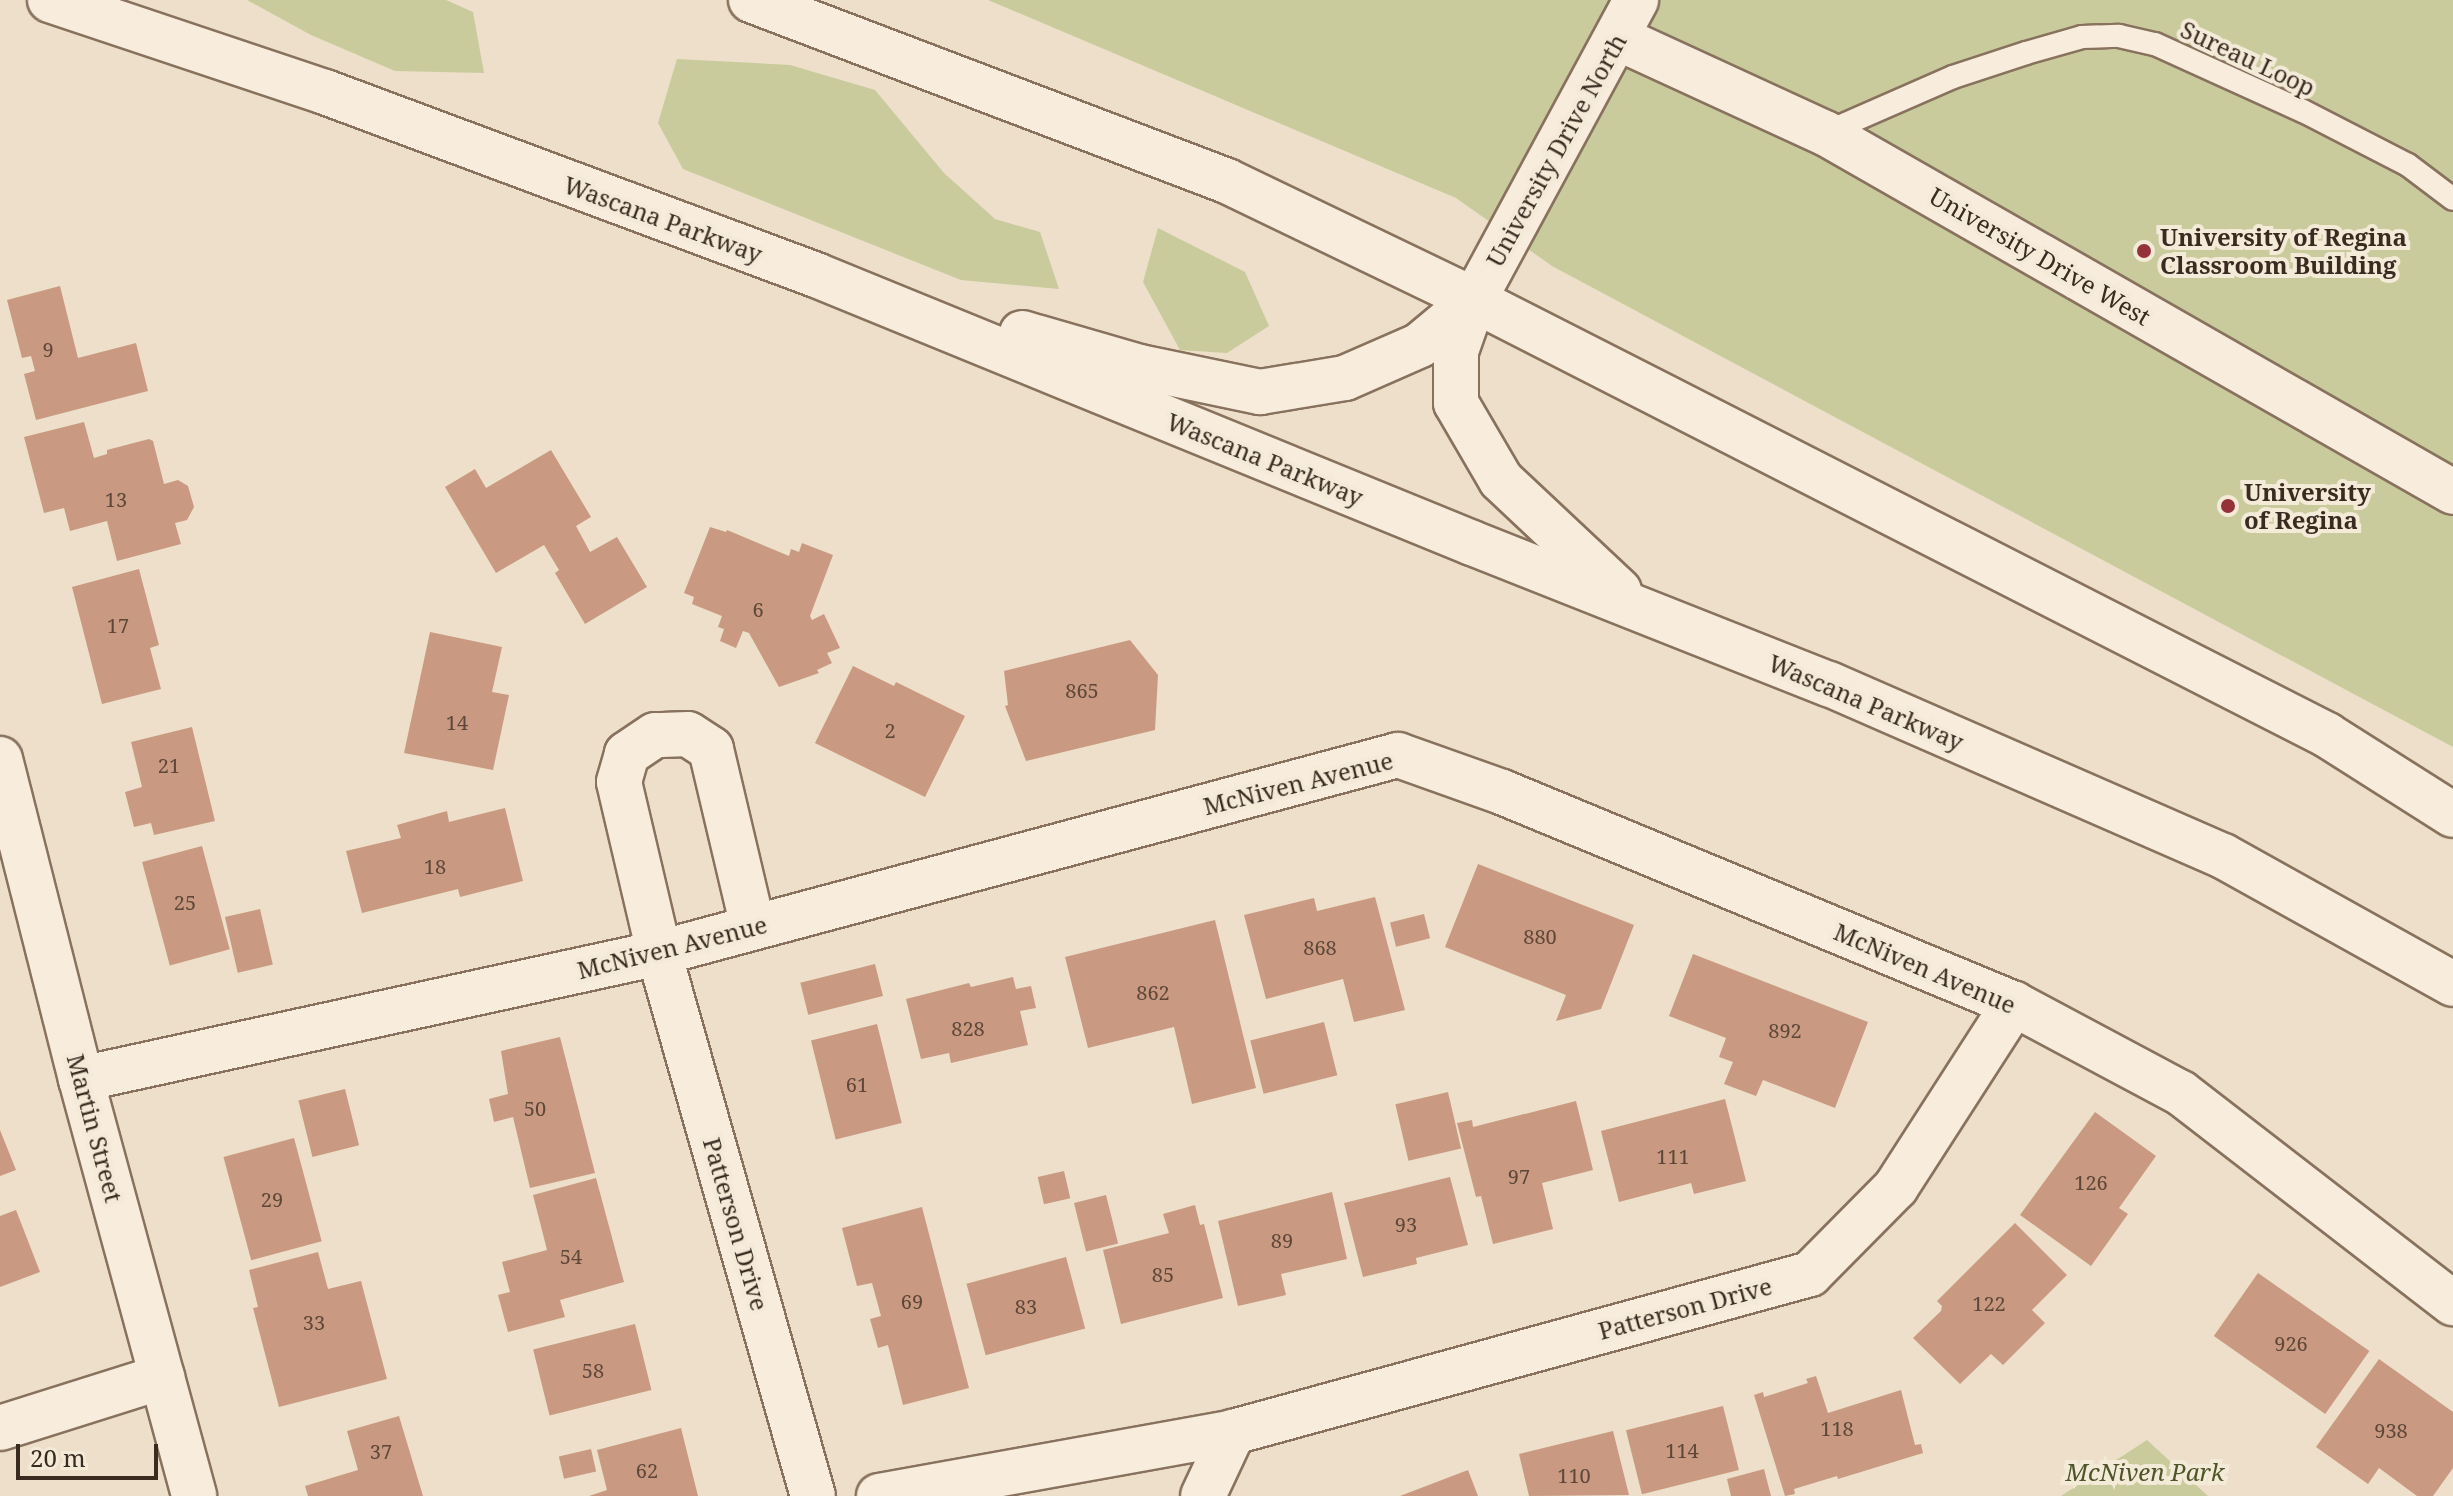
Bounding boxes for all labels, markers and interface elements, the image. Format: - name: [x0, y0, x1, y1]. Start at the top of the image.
- street label: Sureau Loop: [2176, 14, 2320, 102]
- street label: University Drive North: [1480, 29, 1632, 271]
- street label: Wascana Parkway: [560, 170, 766, 268]
- street label: University Drive West: [1924, 181, 2156, 331]
- place label: University of Regina Classroom Building: [2160, 223, 2407, 279]
- marker: University of Regina Classroom Building: [2135, 242, 2153, 260]
- house number: 9: [42, 337, 54, 361]
- street label: Wascana Parkway: [1163, 407, 1367, 511]
- place label: University of Regina: [2244, 478, 2371, 534]
- house number: 13: [105, 487, 127, 511]
- marker: University of Regina: [2219, 497, 2237, 515]
- house number: 6: [752, 597, 764, 621]
- house number: 17: [107, 613, 129, 637]
- street label: Wascana Parkway: [1764, 648, 1968, 756]
- house number: 865: [1065, 678, 1099, 702]
- house number: 14: [446, 710, 468, 734]
- house number: 2: [884, 718, 896, 742]
- street label: McNiven Avenue: [1200, 745, 1396, 821]
- house number: 21: [158, 753, 180, 777]
- house number: 18: [424, 854, 446, 878]
- house number: 25: [174, 890, 196, 914]
- street label: McNiven Avenue: [574, 909, 770, 985]
- street label: McNiven Avenue: [1830, 917, 2020, 1019]
- house number: 880: [1523, 924, 1557, 948]
- house number: 868: [1303, 935, 1337, 959]
- house number: 862: [1136, 980, 1170, 1004]
- house number: 828: [951, 1016, 985, 1040]
- house number: 892: [1768, 1018, 1802, 1042]
- street label: Martin Street: [61, 1051, 129, 1205]
- house number: 61: [846, 1072, 868, 1096]
- house number: 50: [524, 1096, 546, 1120]
- street label: Patterson Drive: [698, 1134, 774, 1314]
- house number: 111: [1656, 1144, 1690, 1168]
- house number: 97: [1508, 1164, 1530, 1188]
- house number: 126: [2074, 1170, 2108, 1194]
- house number: 29: [261, 1187, 283, 1211]
- house number: 93: [1395, 1212, 1417, 1236]
- house number: 89: [1271, 1228, 1293, 1252]
- house number: 54: [560, 1244, 582, 1268]
- house number: 85: [1152, 1262, 1174, 1286]
- street label: Patterson Drive: [1595, 1271, 1775, 1345]
- house number: 69: [901, 1289, 923, 1313]
- house number: 122: [1972, 1291, 2006, 1315]
- house number: 83: [1015, 1294, 1037, 1318]
- house number: 33: [303, 1310, 325, 1334]
- house number: 926: [2274, 1331, 2308, 1355]
- house number: 58: [582, 1358, 604, 1382]
- house number: 118: [1820, 1416, 1854, 1440]
- house number: 938: [2374, 1418, 2408, 1442]
- scale bar: [20, 1428, 162, 1478]
- house number: 114: [1665, 1438, 1699, 1462]
- house number: 37: [370, 1439, 392, 1463]
- text: 20 m: [30, 1441, 86, 1474]
- house number: 62: [636, 1458, 658, 1482]
- park label: McNiven Park: [2066, 1458, 2224, 1486]
- house number: 110: [1557, 1463, 1591, 1487]

